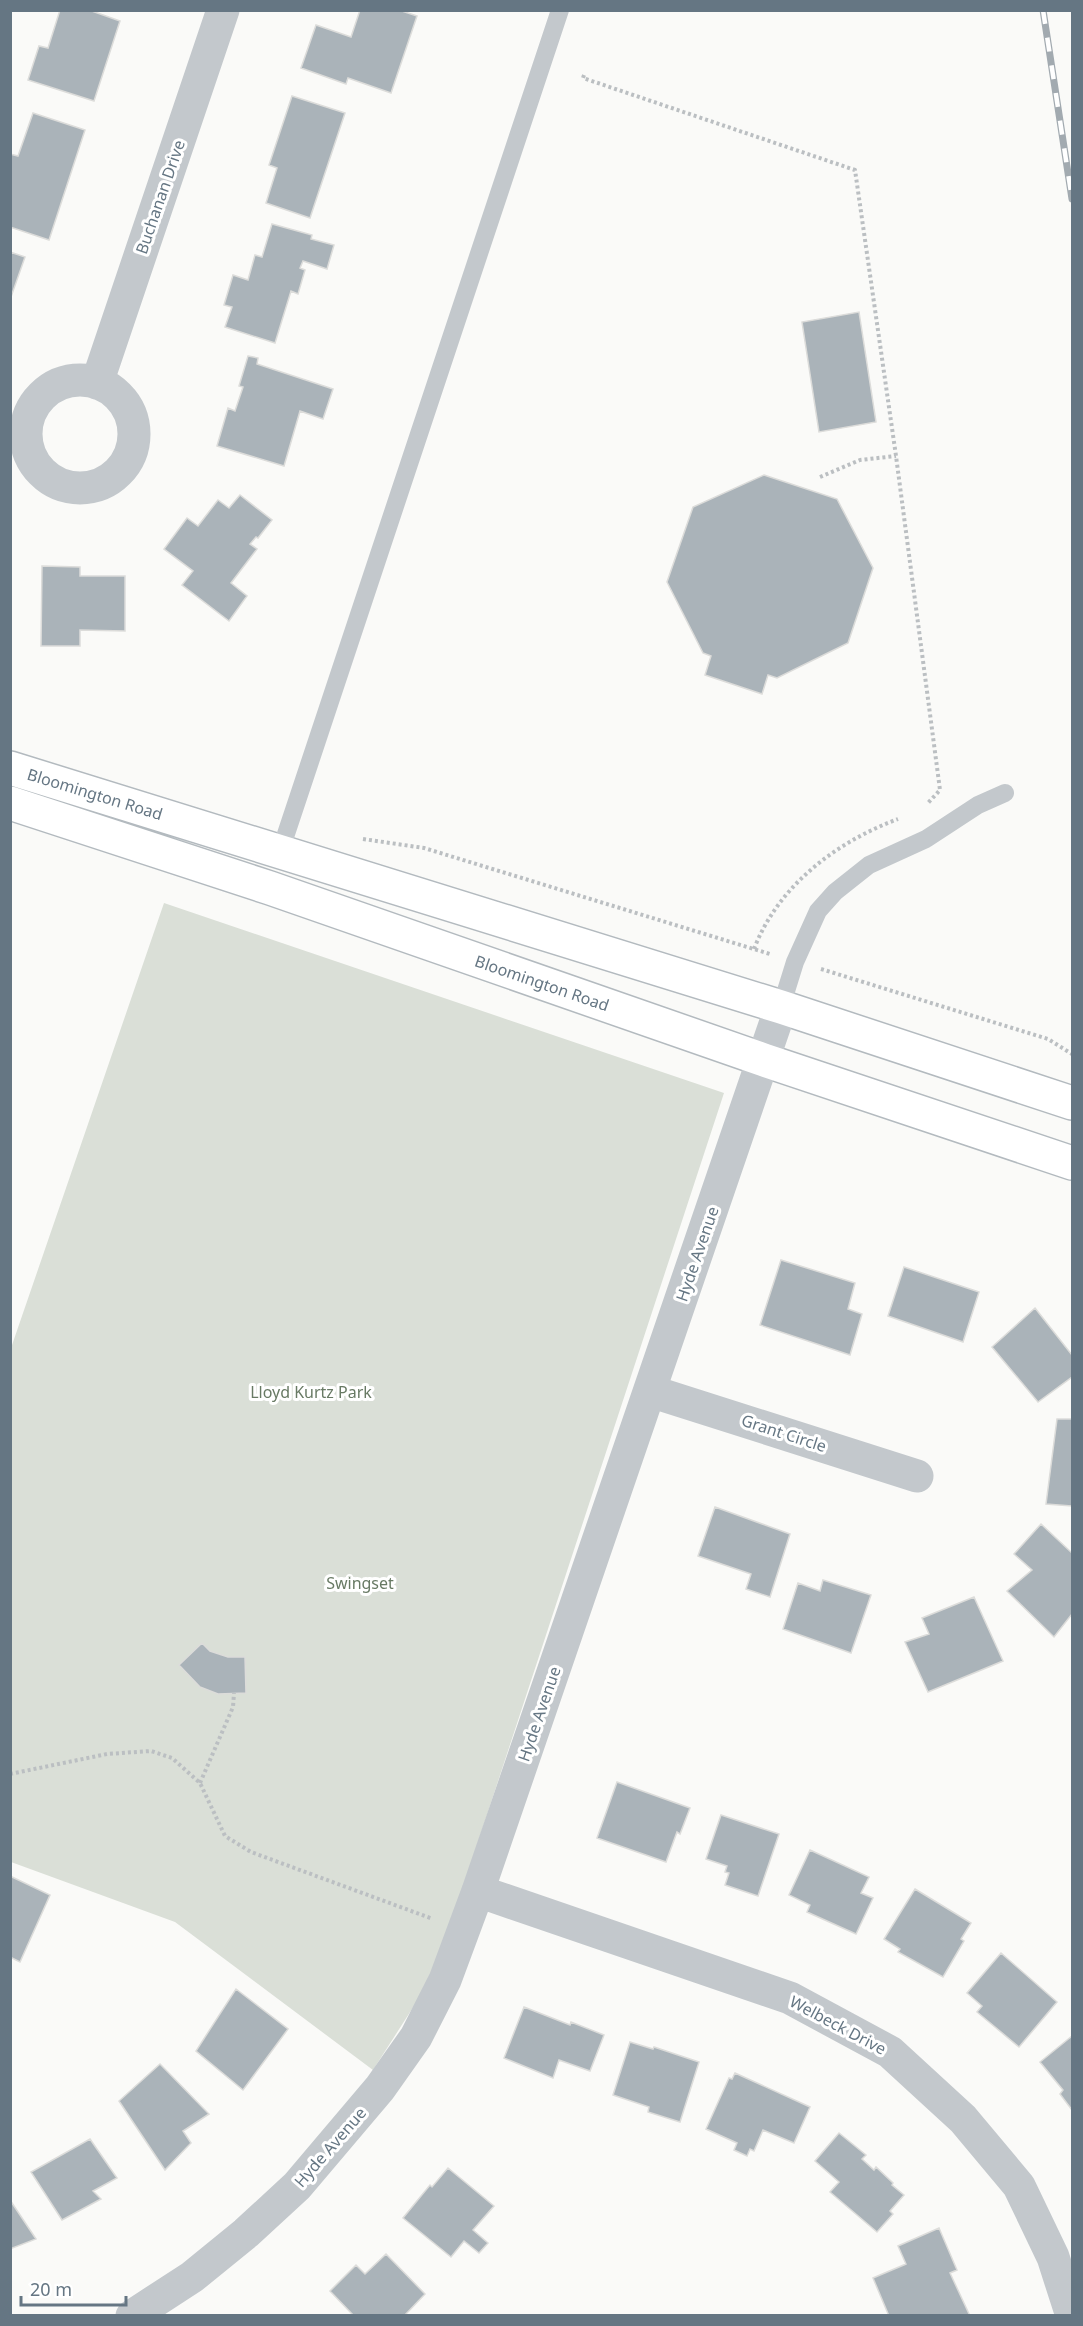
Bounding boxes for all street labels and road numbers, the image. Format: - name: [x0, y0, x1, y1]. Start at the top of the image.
- street label: Buchanan Drive: [130, 137, 190, 257]
- street label: Bloomington Road: [25, 763, 165, 825]
- street label: Bloomington Road: [472, 950, 612, 1016]
- street label: Hyde Avenue: [670, 1204, 724, 1304]
- street label: Grant Circle: [739, 1409, 829, 1457]
- street label: Hyde Avenue: [512, 1664, 566, 1764]
- street label: Welbeck Drive: [786, 1990, 890, 2060]
- street label: Hyde Avenue: [289, 2102, 371, 2192]

